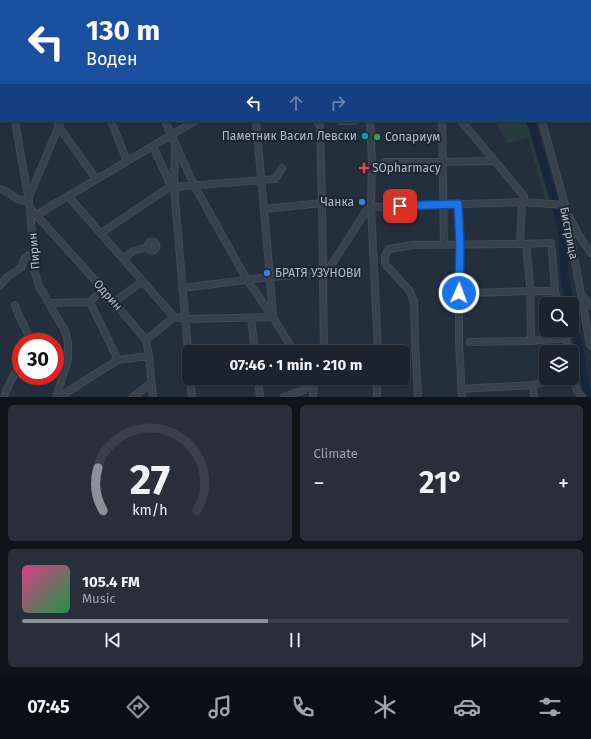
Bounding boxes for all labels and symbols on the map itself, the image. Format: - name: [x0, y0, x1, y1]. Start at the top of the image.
- place label: Паметник Васил Левски: [222, 129, 357, 143]
- place label: Сопариум: [385, 130, 440, 144]
- marker: Паметник Васил Левски: [360, 131, 370, 141]
- marker: Сопариум: [372, 132, 382, 142]
- place label: SOpharmacy: [372, 161, 441, 175]
- marker: SOpharmacy: [359, 163, 369, 173]
- pin: [383, 189, 417, 223]
- place label: Чанка: [320, 195, 354, 209]
- marker: Чанка: [357, 197, 367, 207]
- street label: Бистрица: [557, 206, 581, 260]
- street label: Пирин: [25, 232, 43, 270]
- place label: БРАТЯ УЗУНОВИ: [275, 266, 362, 280]
- marker: БРАТЯ УЗУНОВИ: [262, 268, 272, 278]
- position arrow: [438, 272, 480, 314]
- street label: Одрин: [91, 277, 125, 313]
- speed limit sign: 30: [12, 333, 64, 385]

